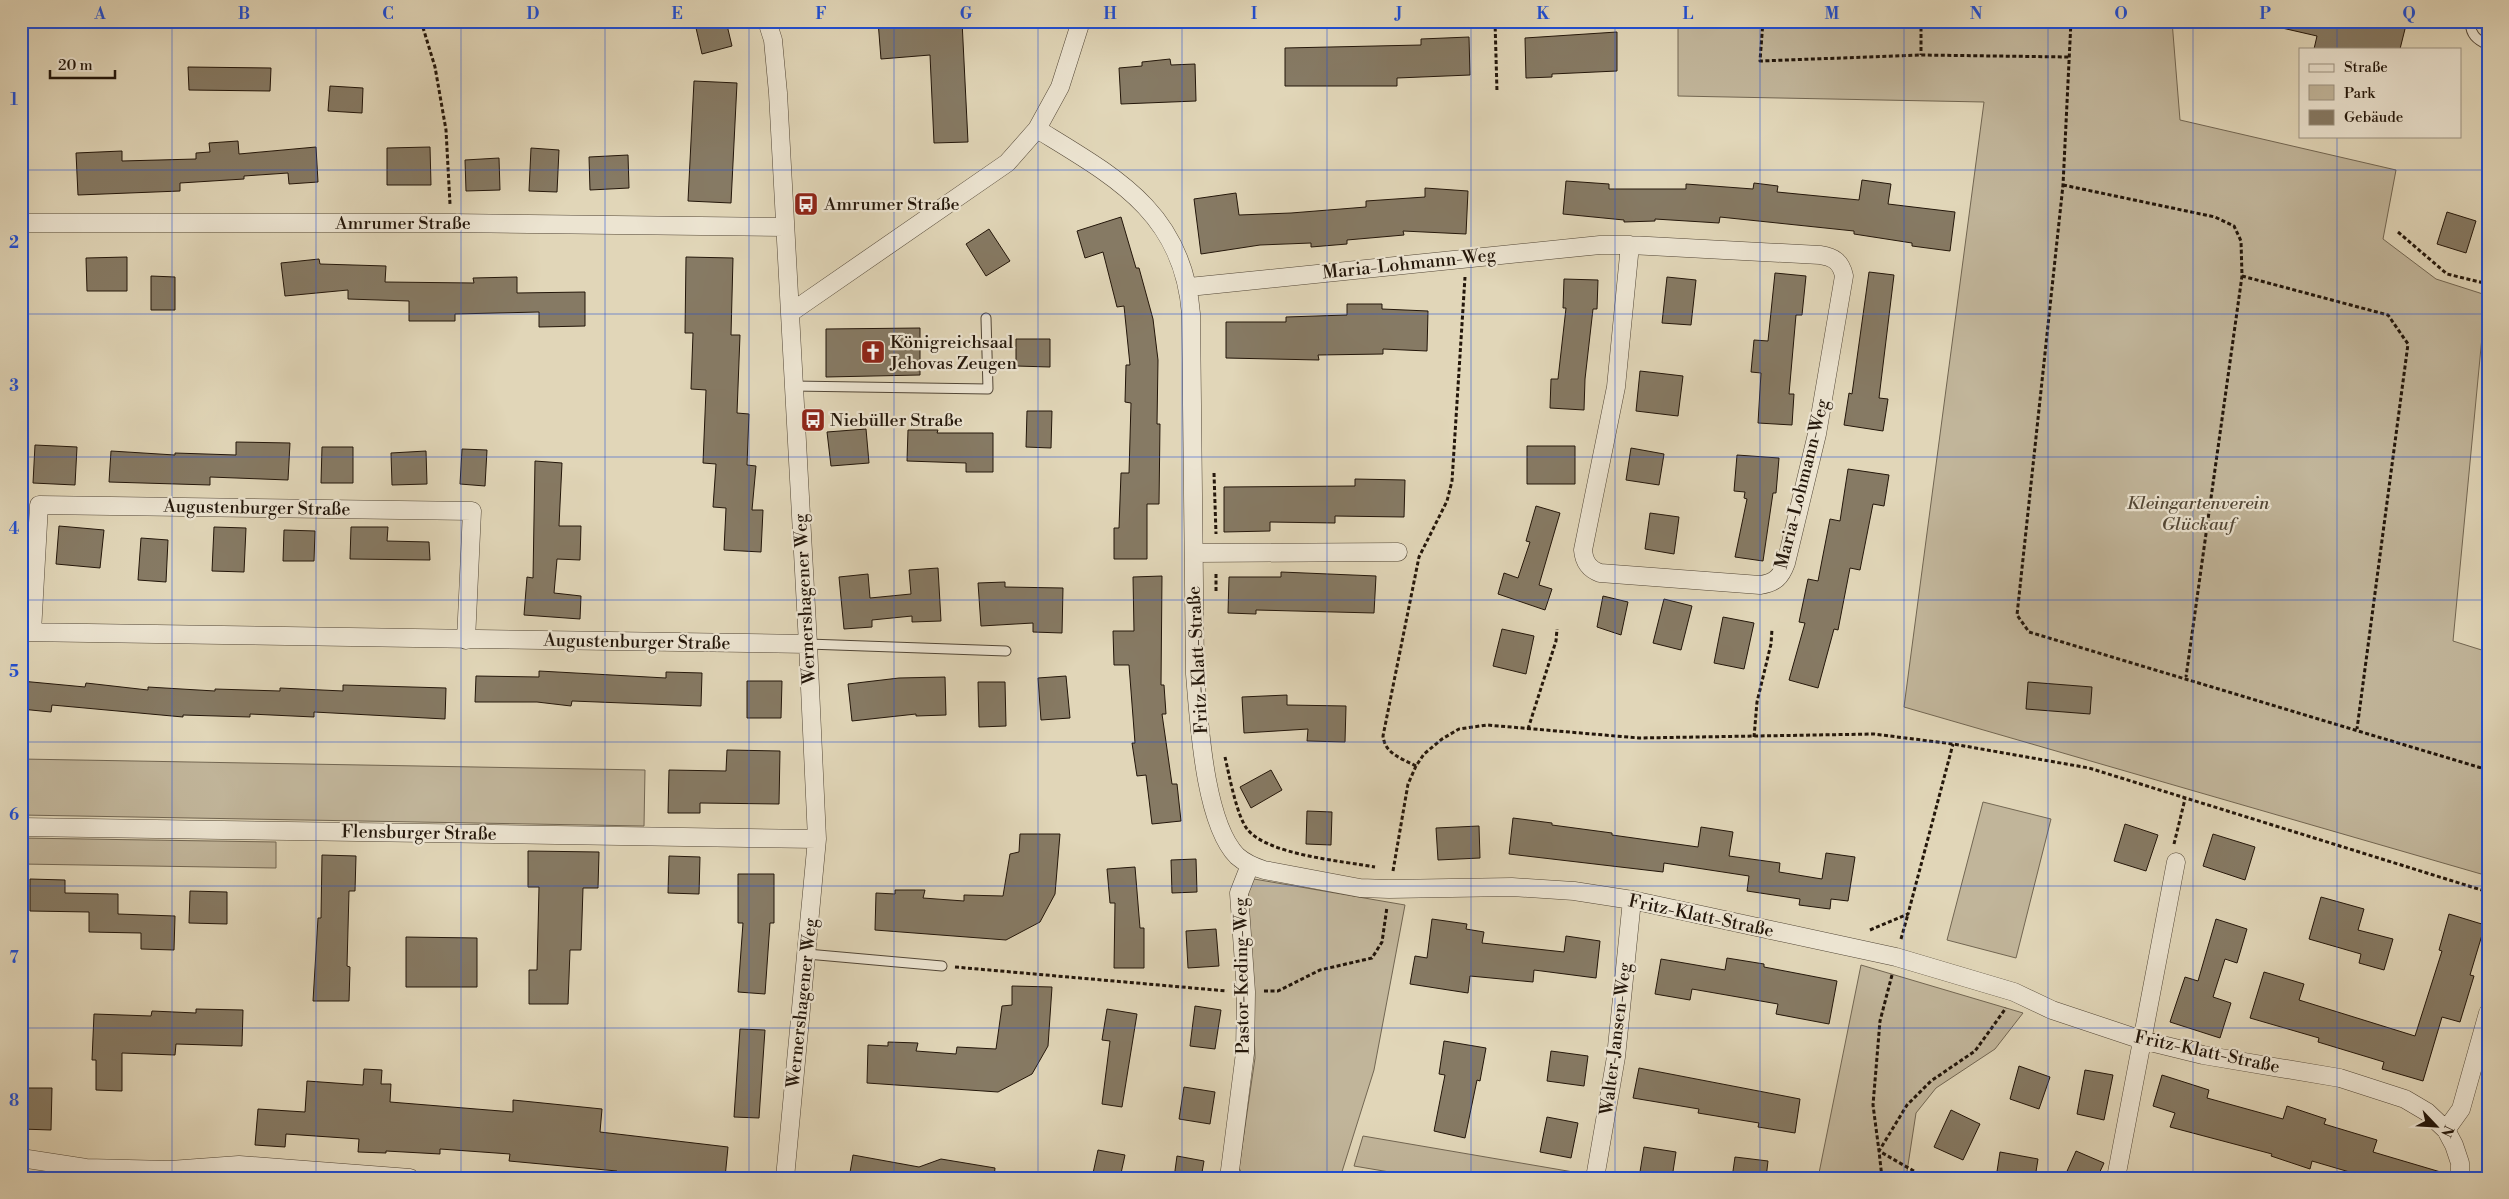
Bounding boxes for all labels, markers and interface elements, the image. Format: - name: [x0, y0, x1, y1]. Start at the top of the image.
- text: A: [93, 4, 106, 24]
- text: B: [238, 4, 250, 24]
- text: C: [382, 4, 394, 24]
- text: D: [527, 4, 540, 24]
- text: E: [671, 4, 683, 24]
- text: F: [815, 4, 827, 24]
- text: G: [960, 4, 973, 24]
- text: H: [1103, 4, 1117, 24]
- text: I: [1251, 4, 1257, 24]
- text: J: [1394, 4, 1402, 24]
- text: K: [1537, 4, 1551, 24]
- text: L: [1683, 4, 1694, 24]
- text: M: [1825, 4, 1840, 24]
- text: N: [1970, 4, 1983, 24]
- text: O: [2114, 4, 2128, 24]
- text: P: [2259, 4, 2271, 24]
- text: Q: [2402, 4, 2416, 24]
- scale bar: [50, 48, 115, 80]
- legend: [2299, 48, 2462, 138]
- text: 20 m: [58, 56, 93, 75]
- text: Straße: [2344, 58, 2388, 77]
- text: Park: [2344, 84, 2376, 103]
- text: 1: [10, 90, 18, 110]
- text: Gebäude: [2344, 108, 2403, 127]
- bus stop icon: Amrumer Straße: [793, 191, 819, 217]
- place label: Amrumer Straße: [823, 193, 960, 216]
- street label: Amrumer Straße: [334, 212, 471, 235]
- text: 2: [9, 233, 19, 253]
- street label: Maria-Lohmann-Weg: [1321, 243, 1498, 285]
- place label: Königreichsaal Jehovas Zeugen: [889, 331, 1017, 375]
- church icon: Königreichsaal Jehovas Zeugen: [860, 339, 886, 365]
- text: 3: [9, 376, 19, 396]
- street label: Maria-Lohmann-Weg: [1770, 396, 1834, 571]
- bus stop icon: Niebüller Straße: [800, 407, 826, 433]
- place label: Niebüller Straße: [830, 409, 963, 432]
- park label: Kleingartenverein Glückauf: [2127, 492, 2270, 536]
- street label: Augustenburger Straße: [162, 495, 351, 521]
- street label: Wernershagener Weg: [789, 512, 821, 686]
- text: 4: [9, 519, 20, 539]
- street label: Fritz-Klatt-Straße: [1183, 585, 1213, 735]
- street label: Augustenburger Straße: [542, 629, 731, 655]
- text: 5: [9, 662, 19, 682]
- text: 6: [9, 805, 19, 825]
- street label: Flensburger Straße: [341, 820, 497, 846]
- street label: Fritz-Klatt-Straße: [1626, 889, 1776, 943]
- street label: Pastor-Keding-Weg: [1229, 897, 1255, 1055]
- street label: Wernershagener Weg: [782, 916, 822, 1090]
- text: 7: [9, 948, 19, 968]
- street label: Walter-Jansen-Weg: [1595, 961, 1637, 1118]
- street label: Fritz-Klatt-Straße: [2132, 1025, 2282, 1079]
- text: 8: [9, 1091, 19, 1111]
- north arrow: [2412, 1102, 2462, 1152]
- text: N: [2436, 1122, 2457, 1140]

